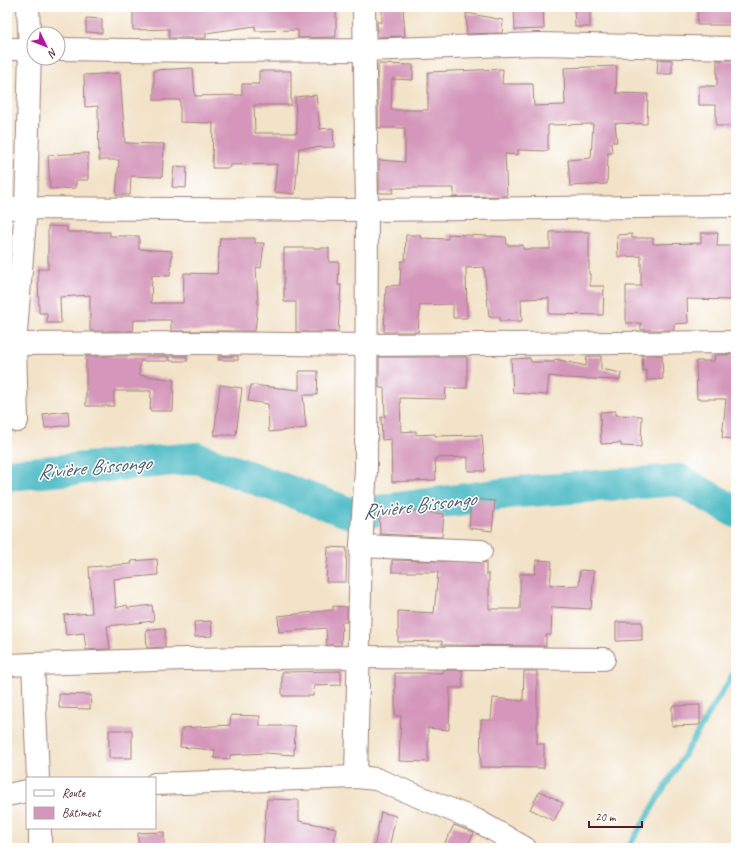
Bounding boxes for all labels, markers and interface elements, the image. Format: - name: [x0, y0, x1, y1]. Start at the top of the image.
- north arrow: [26, 26, 66, 66]
- text: N: [44, 46, 61, 62]
- water label: Rivière Bissongo: [36, 449, 154, 485]
- water label: Rivière Bissongo: [361, 485, 479, 525]
- legend: [26, 777, 156, 829]
- text: Route: [62, 785, 86, 801]
- scale bar: [589, 803, 642, 829]
- text: Bâtiment: [62, 805, 101, 821]
- text: 20 m: [595, 809, 617, 825]

